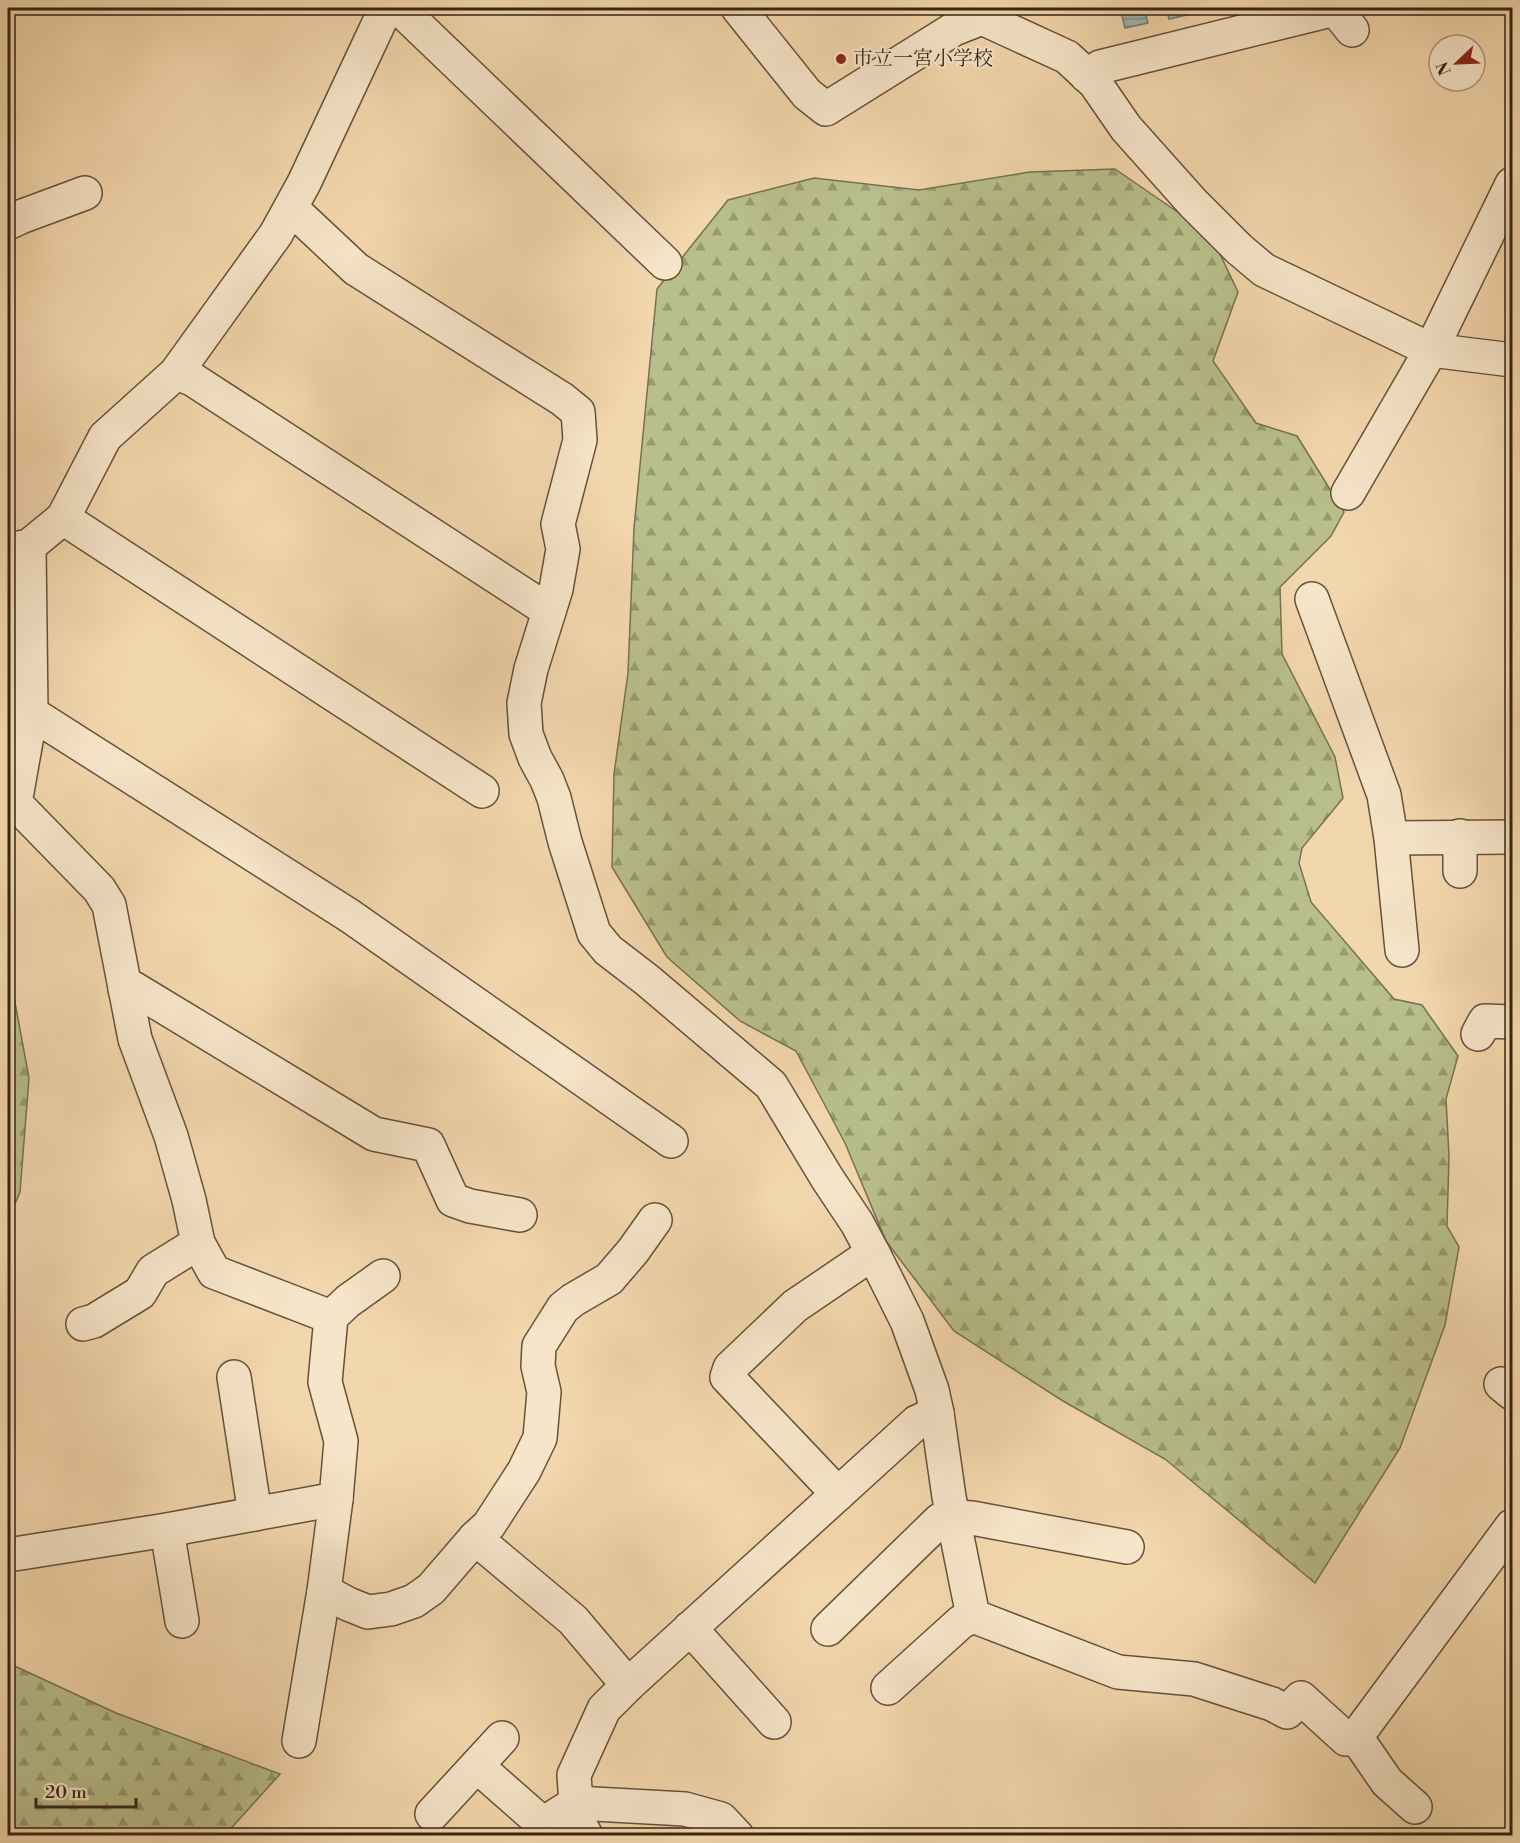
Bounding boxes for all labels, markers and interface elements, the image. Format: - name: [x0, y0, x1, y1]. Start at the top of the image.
- north arrow: [1427, 33, 1487, 93]
- place label: 市立一宮小学校: [853, 47, 993, 72]
- marker: 市立一宮小学校: [834, 52, 848, 66]
- text: N: [1432, 58, 1456, 78]
- scale bar: [36, 1771, 136, 1809]
- text: 20 m: [45, 1781, 87, 1804]

